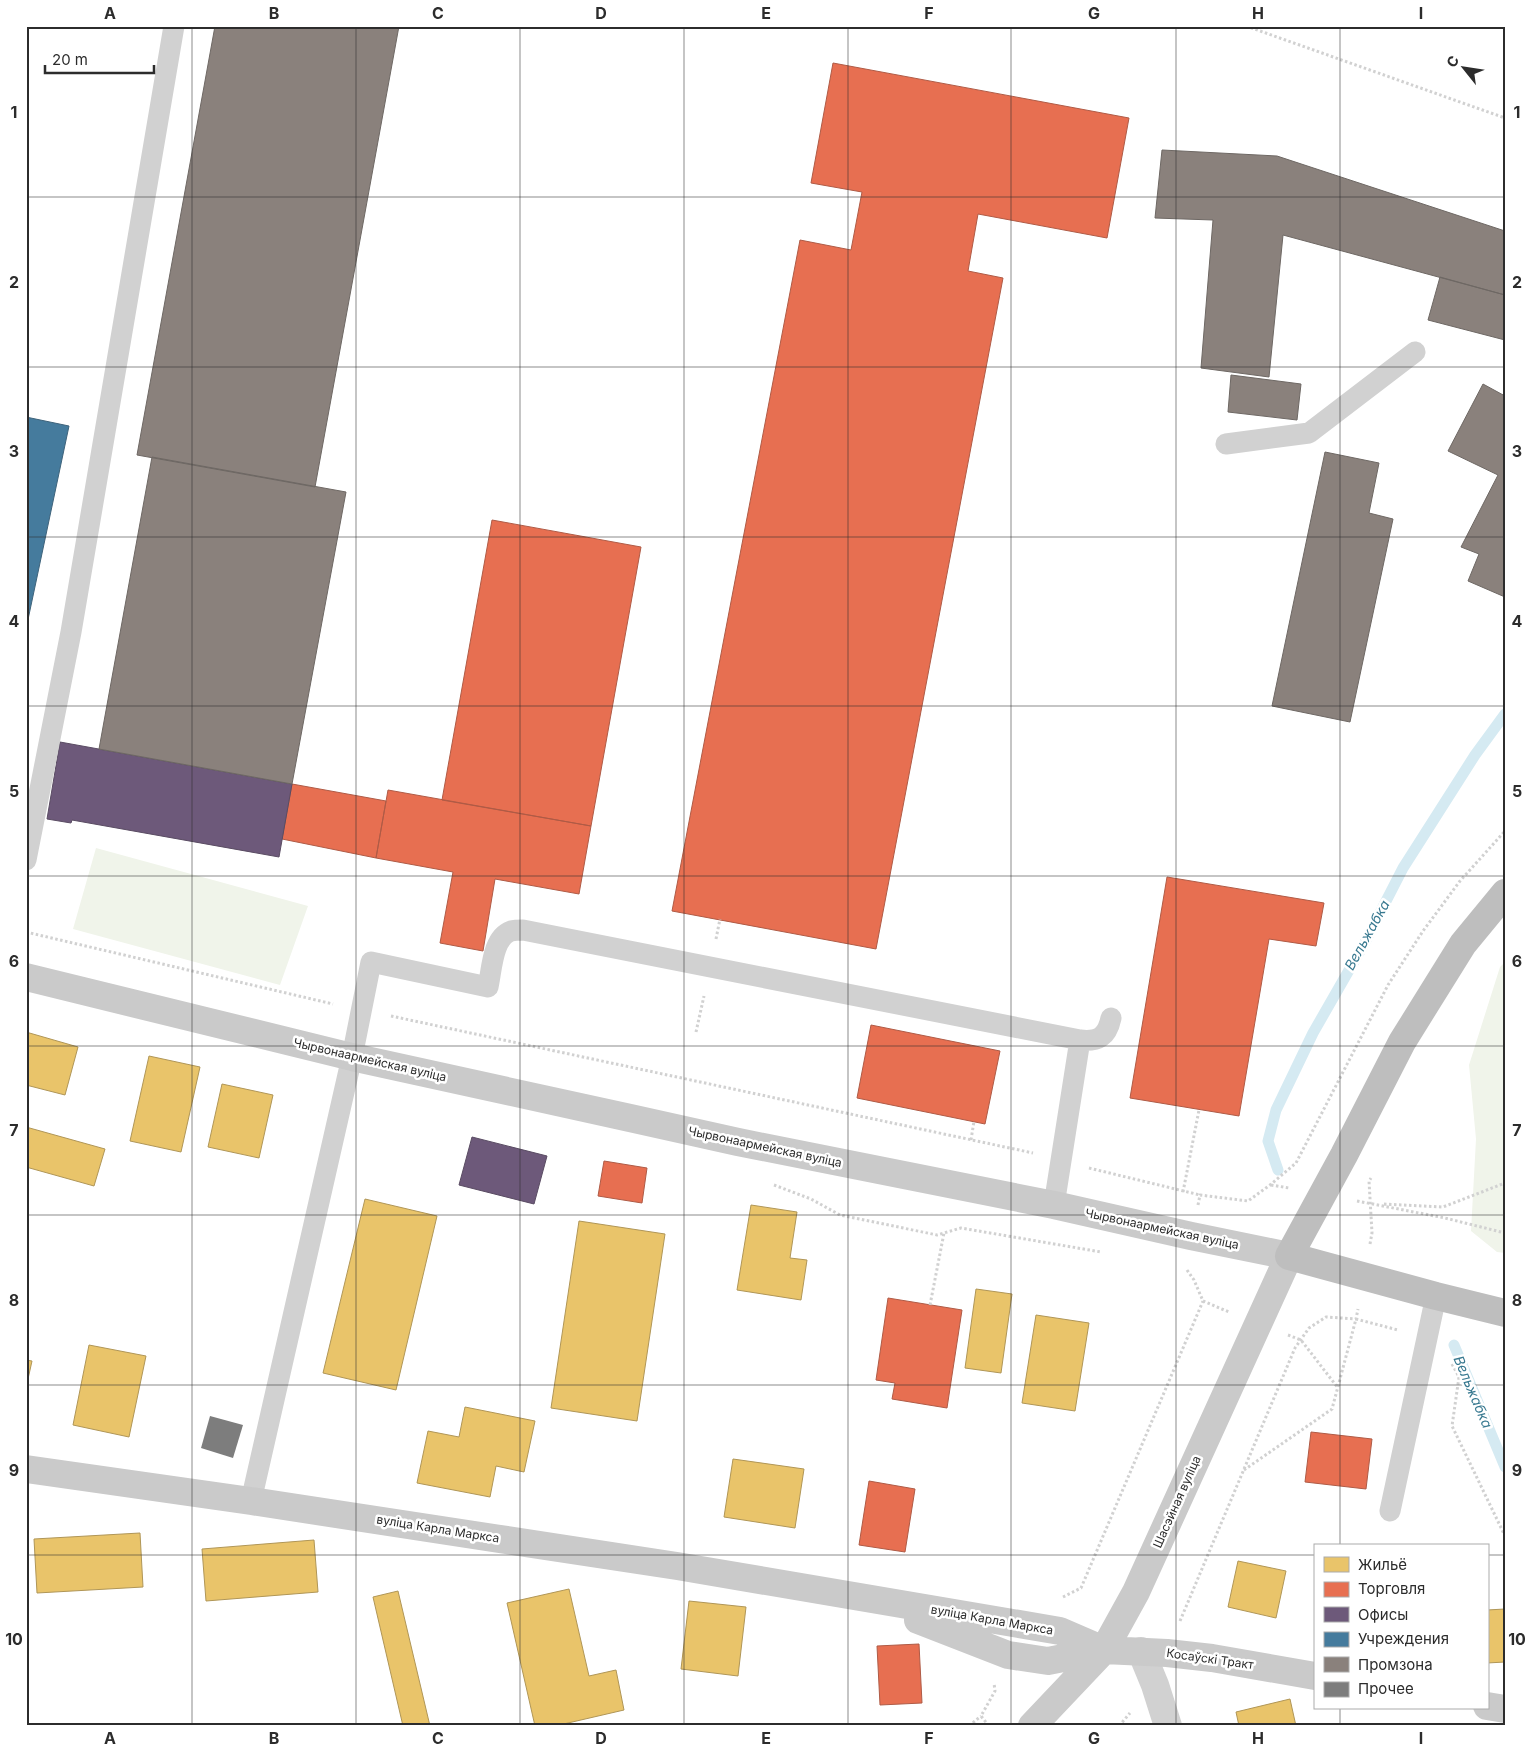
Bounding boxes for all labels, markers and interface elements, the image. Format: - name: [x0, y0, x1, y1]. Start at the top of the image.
- text: A: [104, 3, 116, 23]
- text: B: [269, 3, 279, 23]
- text: C: [432, 3, 444, 23]
- text: D: [595, 3, 607, 23]
- text: E: [761, 3, 771, 23]
- text: F: [924, 3, 934, 23]
- text: G: [1088, 3, 1100, 23]
- text: H: [1252, 3, 1264, 23]
- text: I: [1419, 3, 1423, 23]
- scale bar: [45, 42, 154, 74]
- north arrow: [1438, 42, 1488, 92]
- text: 20 m: [52, 50, 88, 69]
- text: С: [1442, 53, 1462, 70]
- text: 1: [11, 102, 17, 122]
- text: 1: [1514, 102, 1520, 122]
- text: 2: [9, 272, 19, 292]
- text: 2: [1512, 272, 1522, 292]
- text: 3: [9, 441, 19, 461]
- text: 3: [1512, 441, 1522, 461]
- text: 4: [9, 611, 20, 631]
- text: 4: [1512, 611, 1523, 631]
- text: 5: [9, 781, 19, 801]
- text: 5: [1512, 781, 1522, 801]
- water label: Вельжабка: [1340, 897, 1393, 973]
- text: 6: [9, 951, 19, 971]
- text: 6: [1512, 951, 1522, 971]
- street label: Чырвонаармейская вуліца: [292, 1035, 448, 1084]
- text: 7: [9, 1120, 19, 1140]
- text: 7: [1512, 1120, 1522, 1140]
- street label: Чырвонаармейская вуліца: [687, 1123, 843, 1170]
- street label: Чырвонаармейская вуліца: [1084, 1205, 1240, 1252]
- text: 8: [9, 1290, 19, 1310]
- text: 8: [1512, 1290, 1522, 1310]
- water label: Вельжабка: [1451, 1353, 1497, 1431]
- street label: Шасэйная вуліца: [1149, 1453, 1204, 1550]
- text: 9: [9, 1460, 19, 1480]
- text: 9: [1512, 1460, 1522, 1480]
- street label: вуліца Карла Маркса: [376, 1511, 501, 1546]
- legend: [1314, 1544, 1488, 1710]
- text: Жильё: [1358, 1555, 1407, 1574]
- text: Торговля: [1358, 1579, 1425, 1598]
- street label: вуліца Карла Маркса: [930, 1601, 1055, 1638]
- text: Офисы: [1358, 1605, 1408, 1624]
- text: 10: [5, 1629, 23, 1649]
- text: Учреждения: [1358, 1629, 1449, 1648]
- text: 10: [1508, 1629, 1526, 1649]
- street label: Косаўскі Тракт: [1166, 1645, 1255, 1672]
- text: Промзона: [1358, 1655, 1433, 1674]
- text: Прочее: [1358, 1679, 1414, 1698]
- text: A: [104, 1728, 116, 1748]
- text: B: [269, 1728, 279, 1748]
- text: C: [432, 1728, 444, 1748]
- text: D: [595, 1728, 607, 1748]
- text: E: [761, 1728, 771, 1748]
- text: F: [924, 1728, 934, 1748]
- text: G: [1088, 1728, 1100, 1748]
- text: H: [1252, 1728, 1264, 1748]
- text: I: [1419, 1728, 1423, 1748]

